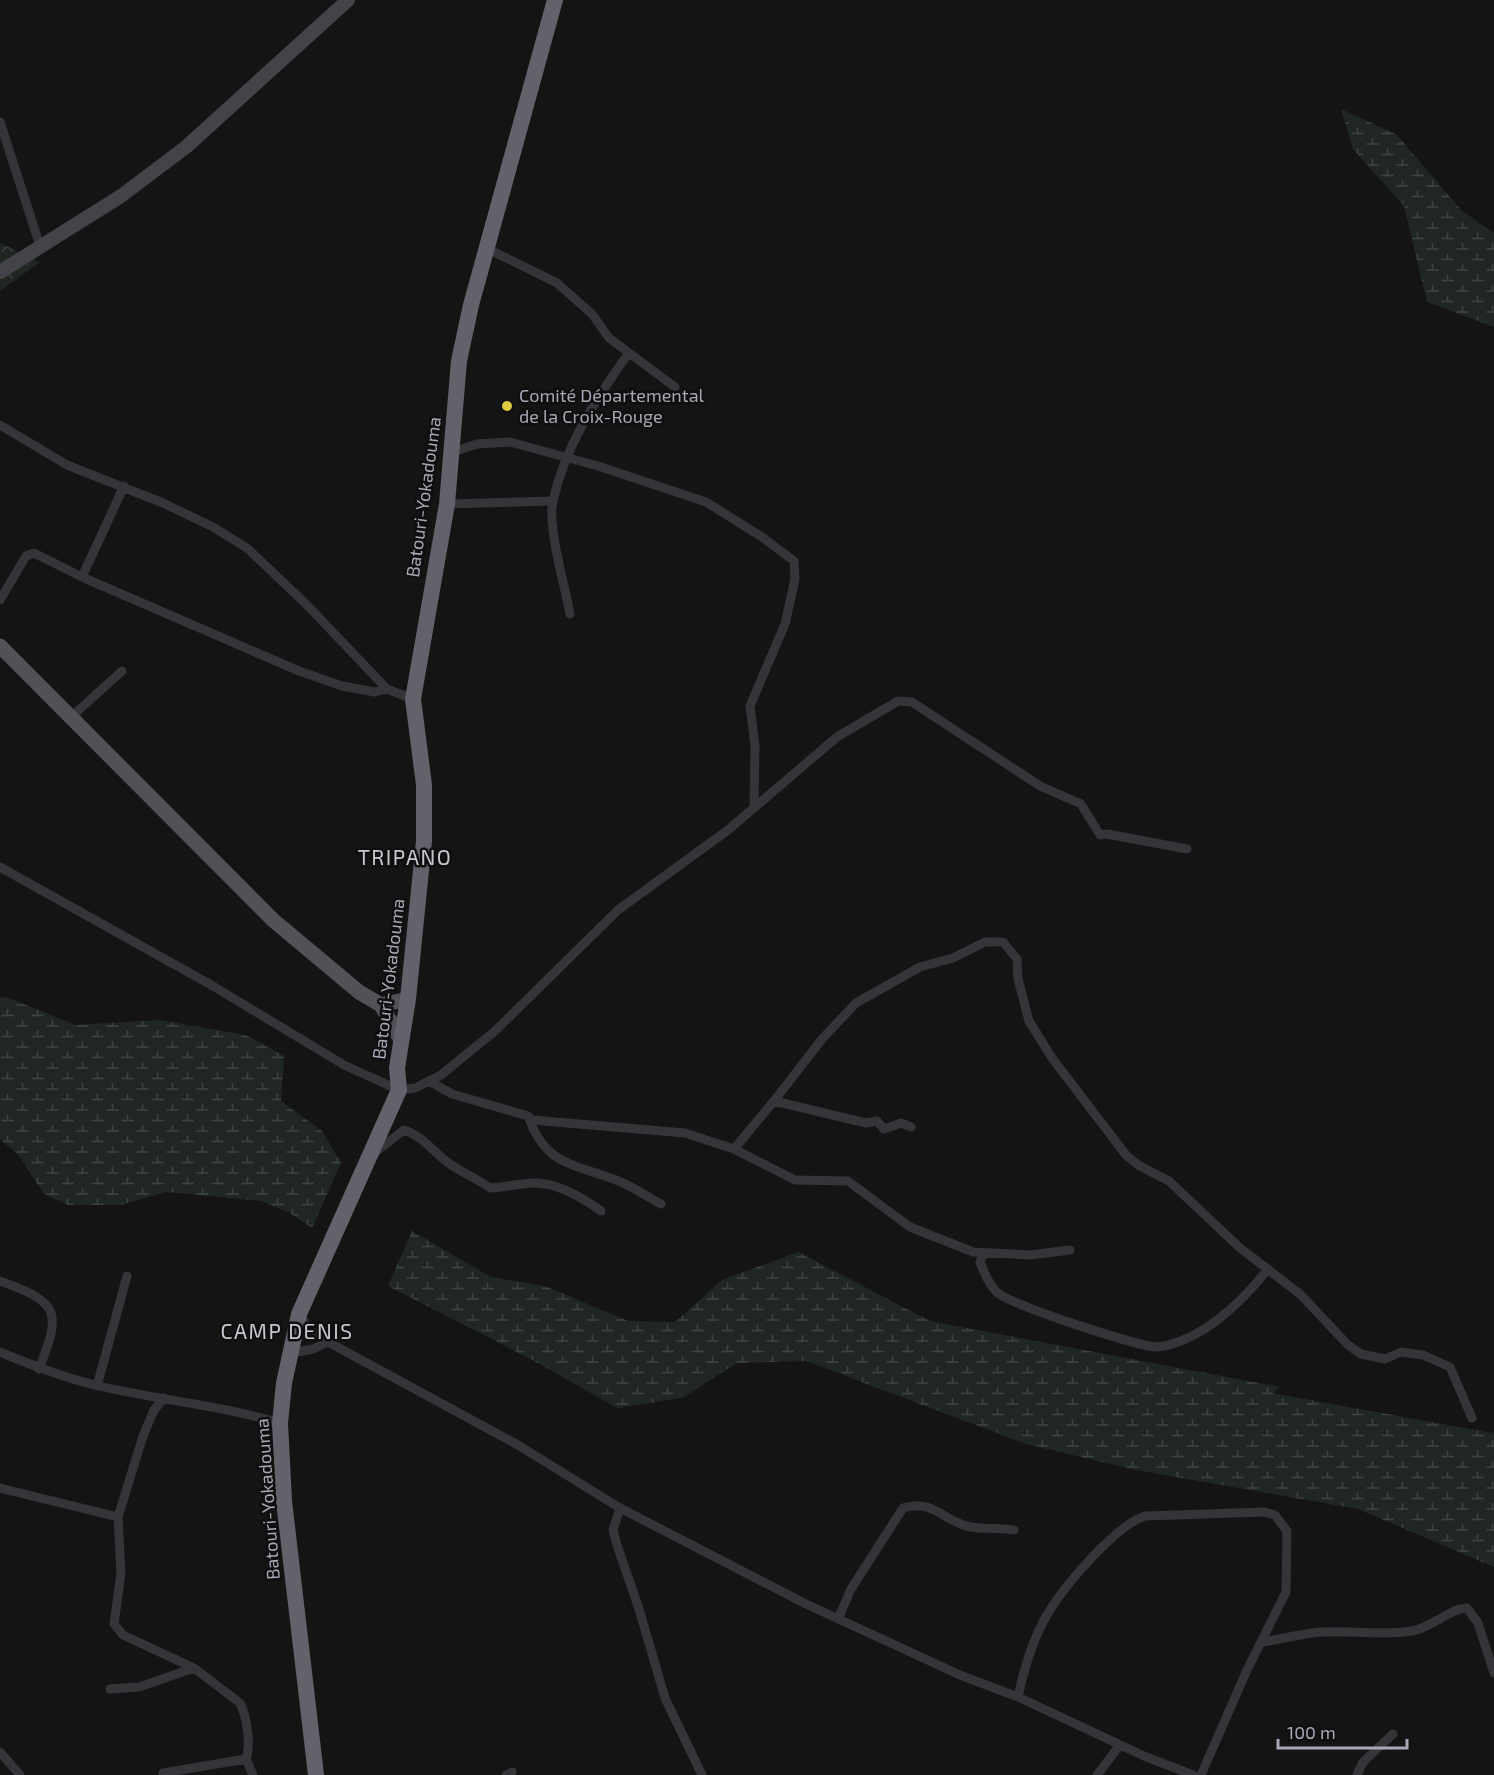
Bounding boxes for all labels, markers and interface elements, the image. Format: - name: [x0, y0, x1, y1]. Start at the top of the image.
- place label: Comité Départemental de la Croix-Rouge: [519, 384, 705, 427]
- marker: Comité Départemental de la Croix-Rouge: [500, 399, 514, 413]
- street label: Batouri-Yokadouma: [401, 415, 445, 579]
- district label: TRIPANO: [358, 844, 452, 869]
- street label: Batouri-Yokadouma: [367, 897, 409, 1061]
- district label: CAMP DENIS: [221, 1318, 353, 1343]
- street label: Batouri-Yokadouma: [250, 1418, 284, 1581]
- scale bar: [1278, 1712, 1407, 1750]
- text: 100 m: [1287, 1721, 1336, 1743]

